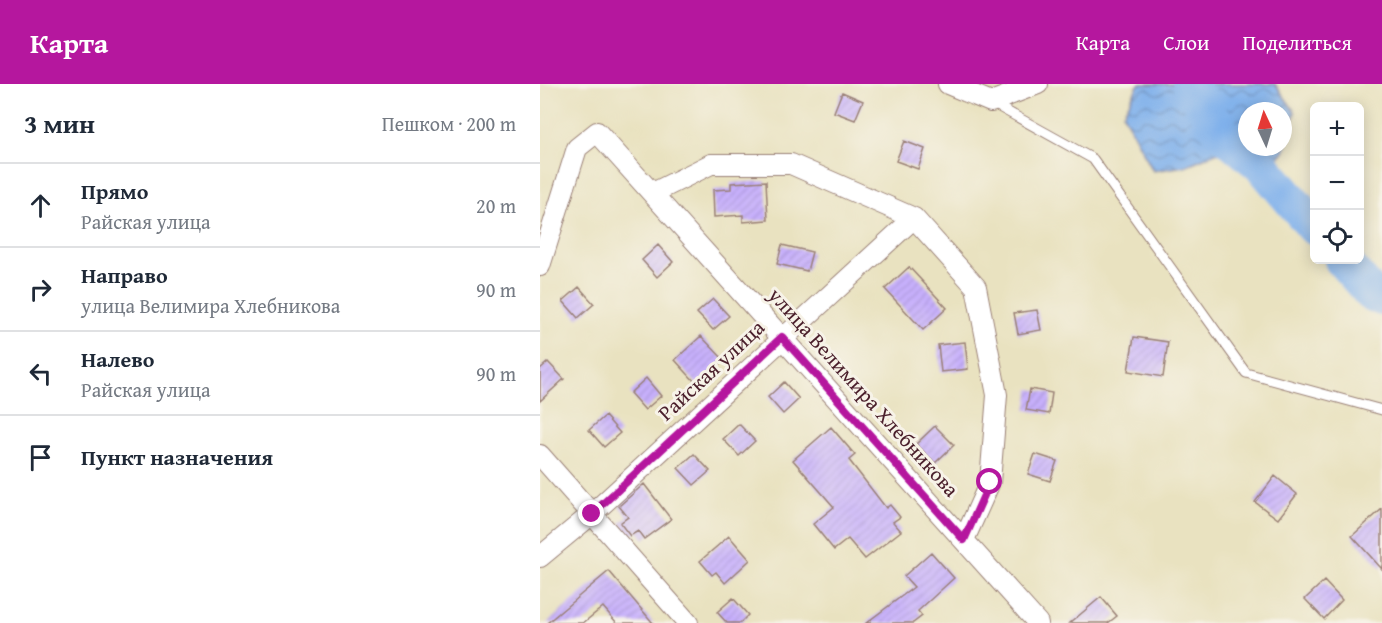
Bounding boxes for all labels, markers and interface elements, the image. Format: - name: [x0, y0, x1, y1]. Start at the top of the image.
- text: Карта: [30, 22, 108, 63]
- text: Карта: [1076, 27, 1130, 58]
- text: Слои: [1163, 27, 1209, 58]
- text: Поделиться: [1242, 27, 1352, 58]
- north arrow: [1238, 102, 1292, 156]
- map controls: [1310, 102, 1364, 264]
- button: +: [1310, 102, 1364, 156]
- text: 3 мин: [24, 104, 95, 143]
- text: Пешком · 200 m: [382, 109, 516, 138]
- button: −: [1310, 156, 1364, 210]
- text: Прямо: [81, 175, 148, 207]
- icon: ahead: [24, 189, 57, 222]
- text: 20 m: [476, 191, 516, 220]
- text: Райская улица: [81, 207, 211, 236]
- button: locate: [1310, 210, 1364, 264]
- text: Направо: [81, 259, 168, 291]
- icon: right: [24, 273, 57, 306]
- text: 90 m: [476, 275, 516, 304]
- street label: улица Велимира Хлебникова: [761, 280, 967, 504]
- text: улица Велимира Хлебникова: [81, 291, 340, 320]
- street label: Райская улица: [651, 312, 771, 428]
- text: Налево: [81, 343, 154, 375]
- icon: left: [24, 357, 57, 390]
- text: 90 m: [476, 359, 516, 388]
- text: Райская улица: [81, 375, 211, 404]
- icon: arrive: [24, 441, 57, 474]
- text: Пункт назначения: [81, 441, 273, 473]
- route start: [976, 468, 1002, 494]
- route end: [578, 500, 604, 526]

